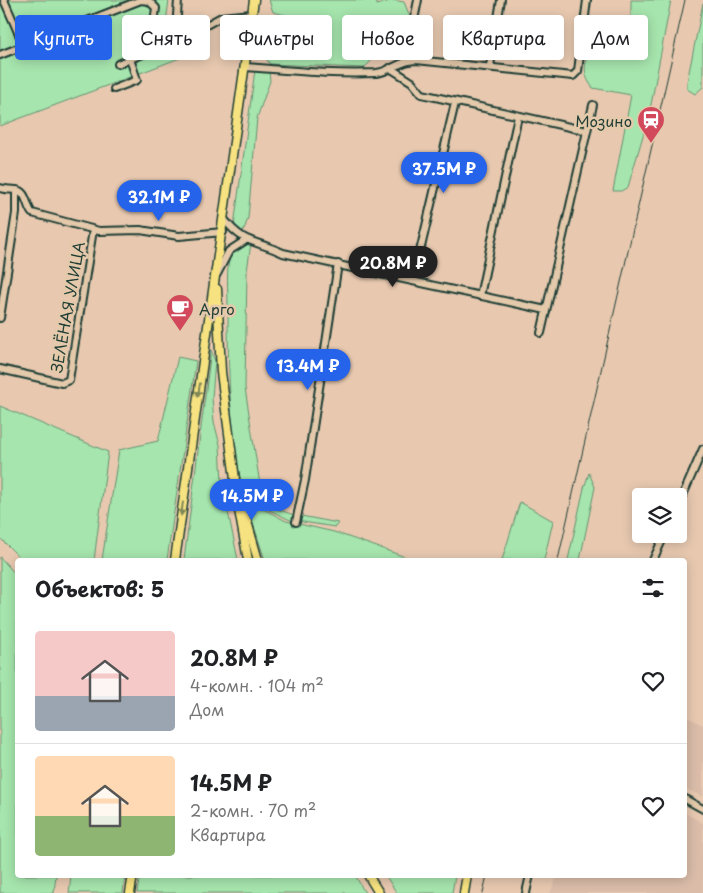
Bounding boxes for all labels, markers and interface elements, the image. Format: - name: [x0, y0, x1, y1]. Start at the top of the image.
- chip: Купить: [15, 15, 112, 60]
- chip: Снять: [122, 15, 210, 60]
- chip: Фильтры: [220, 15, 332, 60]
- chip: Новое: [342, 15, 433, 60]
- chip: Квартира: [443, 15, 564, 60]
- chip: Дом: [574, 15, 648, 60]
- station icon: Мозино: [636, 105, 666, 144]
- place label: Мозино: [575, 109, 632, 132]
- pin: 37.5M ₽: [398, 152, 490, 194]
- text: 37.5M ₽: [412, 156, 476, 180]
- pin: 32.1M ₽: [113, 180, 205, 222]
- text: 32.1M ₽: [128, 184, 190, 208]
- street label: ЗЕЛЁНАЯ УЛИЦА: [44, 240, 90, 374]
- pin: 20.8M ₽: [347, 246, 439, 288]
- text: 20.8M ₽: [360, 250, 427, 274]
- cafe icon: Арго: [165, 293, 195, 332]
- place label: Арго: [199, 297, 235, 320]
- pin: 13.4M ₽: [262, 348, 354, 391]
- text: 13.4M ₽: [277, 353, 340, 377]
- one-way arrow: [194, 382, 202, 398]
- pin: 14.5M ₽: [206, 478, 298, 521]
- text: 14.5M ₽: [221, 483, 283, 507]
- map controls: [632, 488, 687, 543]
- button: layers: [632, 488, 687, 543]
- one-way arrow: [178, 501, 186, 517]
- text: Объектов: 5: [35, 572, 164, 604]
- icon: filters: [639, 574, 667, 602]
- text: 20.8M ₽: [190, 641, 278, 673]
- icon: home: [75, 651, 135, 711]
- icon: heart: [639, 667, 667, 695]
- text: 4-комн. · 104 m²: [190, 673, 324, 697]
- text: Дом: [190, 697, 224, 721]
- text: 14.5M ₽: [190, 766, 272, 798]
- icon: home: [75, 776, 135, 836]
- icon: heart: [639, 792, 667, 820]
- text: 2-комн. · 70 m²: [190, 798, 316, 822]
- text: Квартира: [190, 822, 265, 846]

